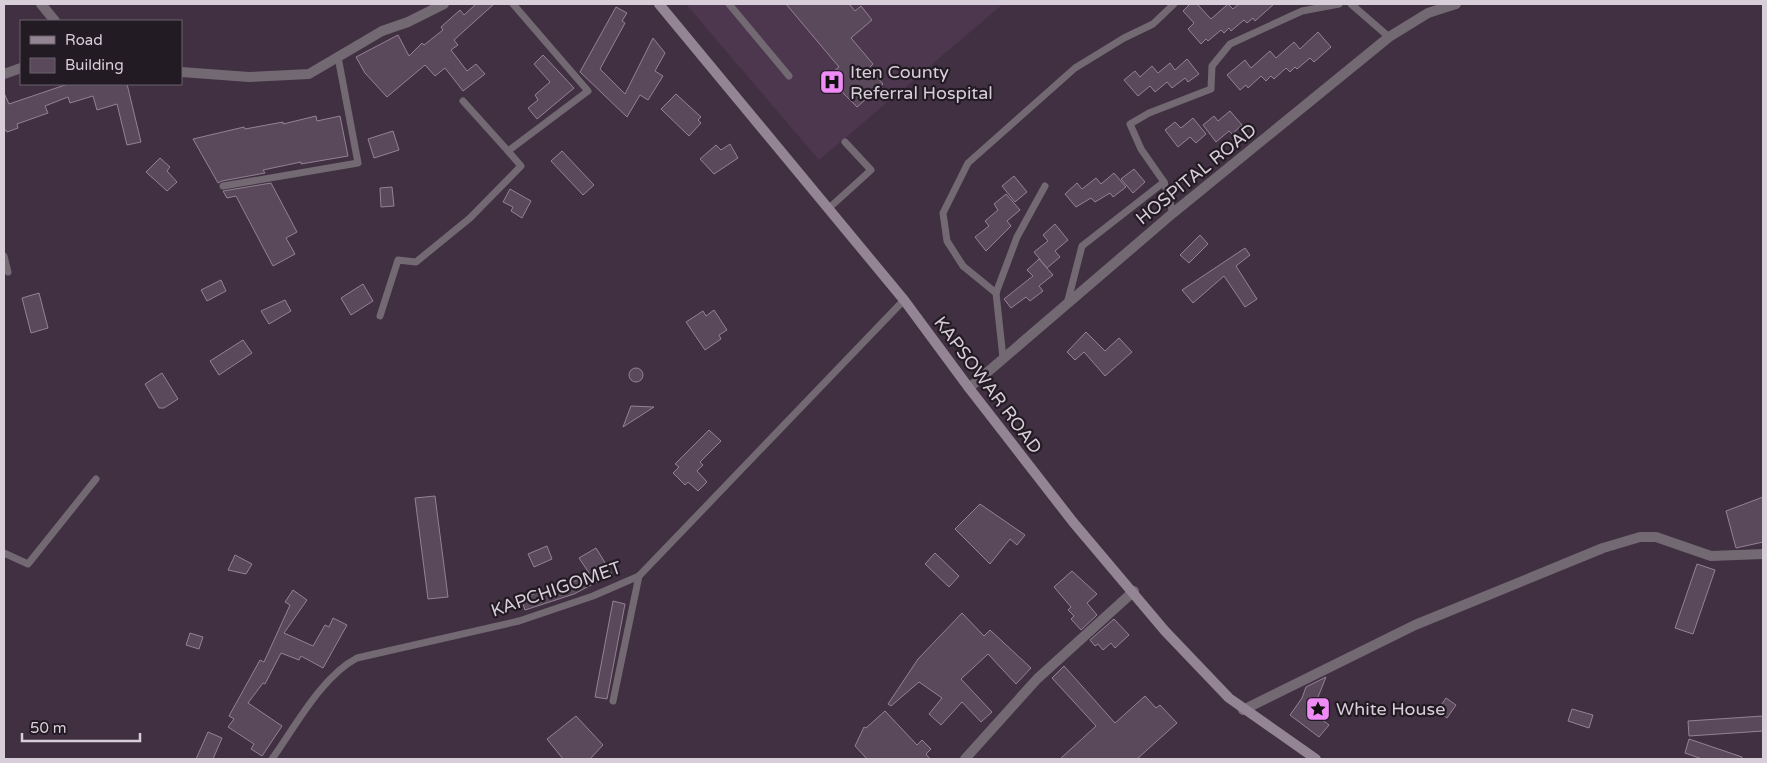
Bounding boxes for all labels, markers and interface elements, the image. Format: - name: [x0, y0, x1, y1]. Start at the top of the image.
- legend: [20, 20, 182, 85]
- text: Road: [65, 31, 103, 49]
- text: Building: [65, 56, 124, 74]
- place label: Iten County Referral Hospital: [850, 61, 993, 104]
- hospital icon: Iten County Referral Hospital: [819, 69, 845, 95]
- street label: HOSPITAL ROAD: [1131, 119, 1261, 229]
- street label: KAPSOWAR ROAD: [929, 312, 1047, 458]
- street label: KAPCHIGOMET: [488, 556, 624, 622]
- place icon: White House: [1305, 696, 1331, 722]
- place label: White House: [1336, 698, 1445, 720]
- scale bar: [22, 710, 140, 742]
- text: 50 m: [30, 719, 67, 737]

